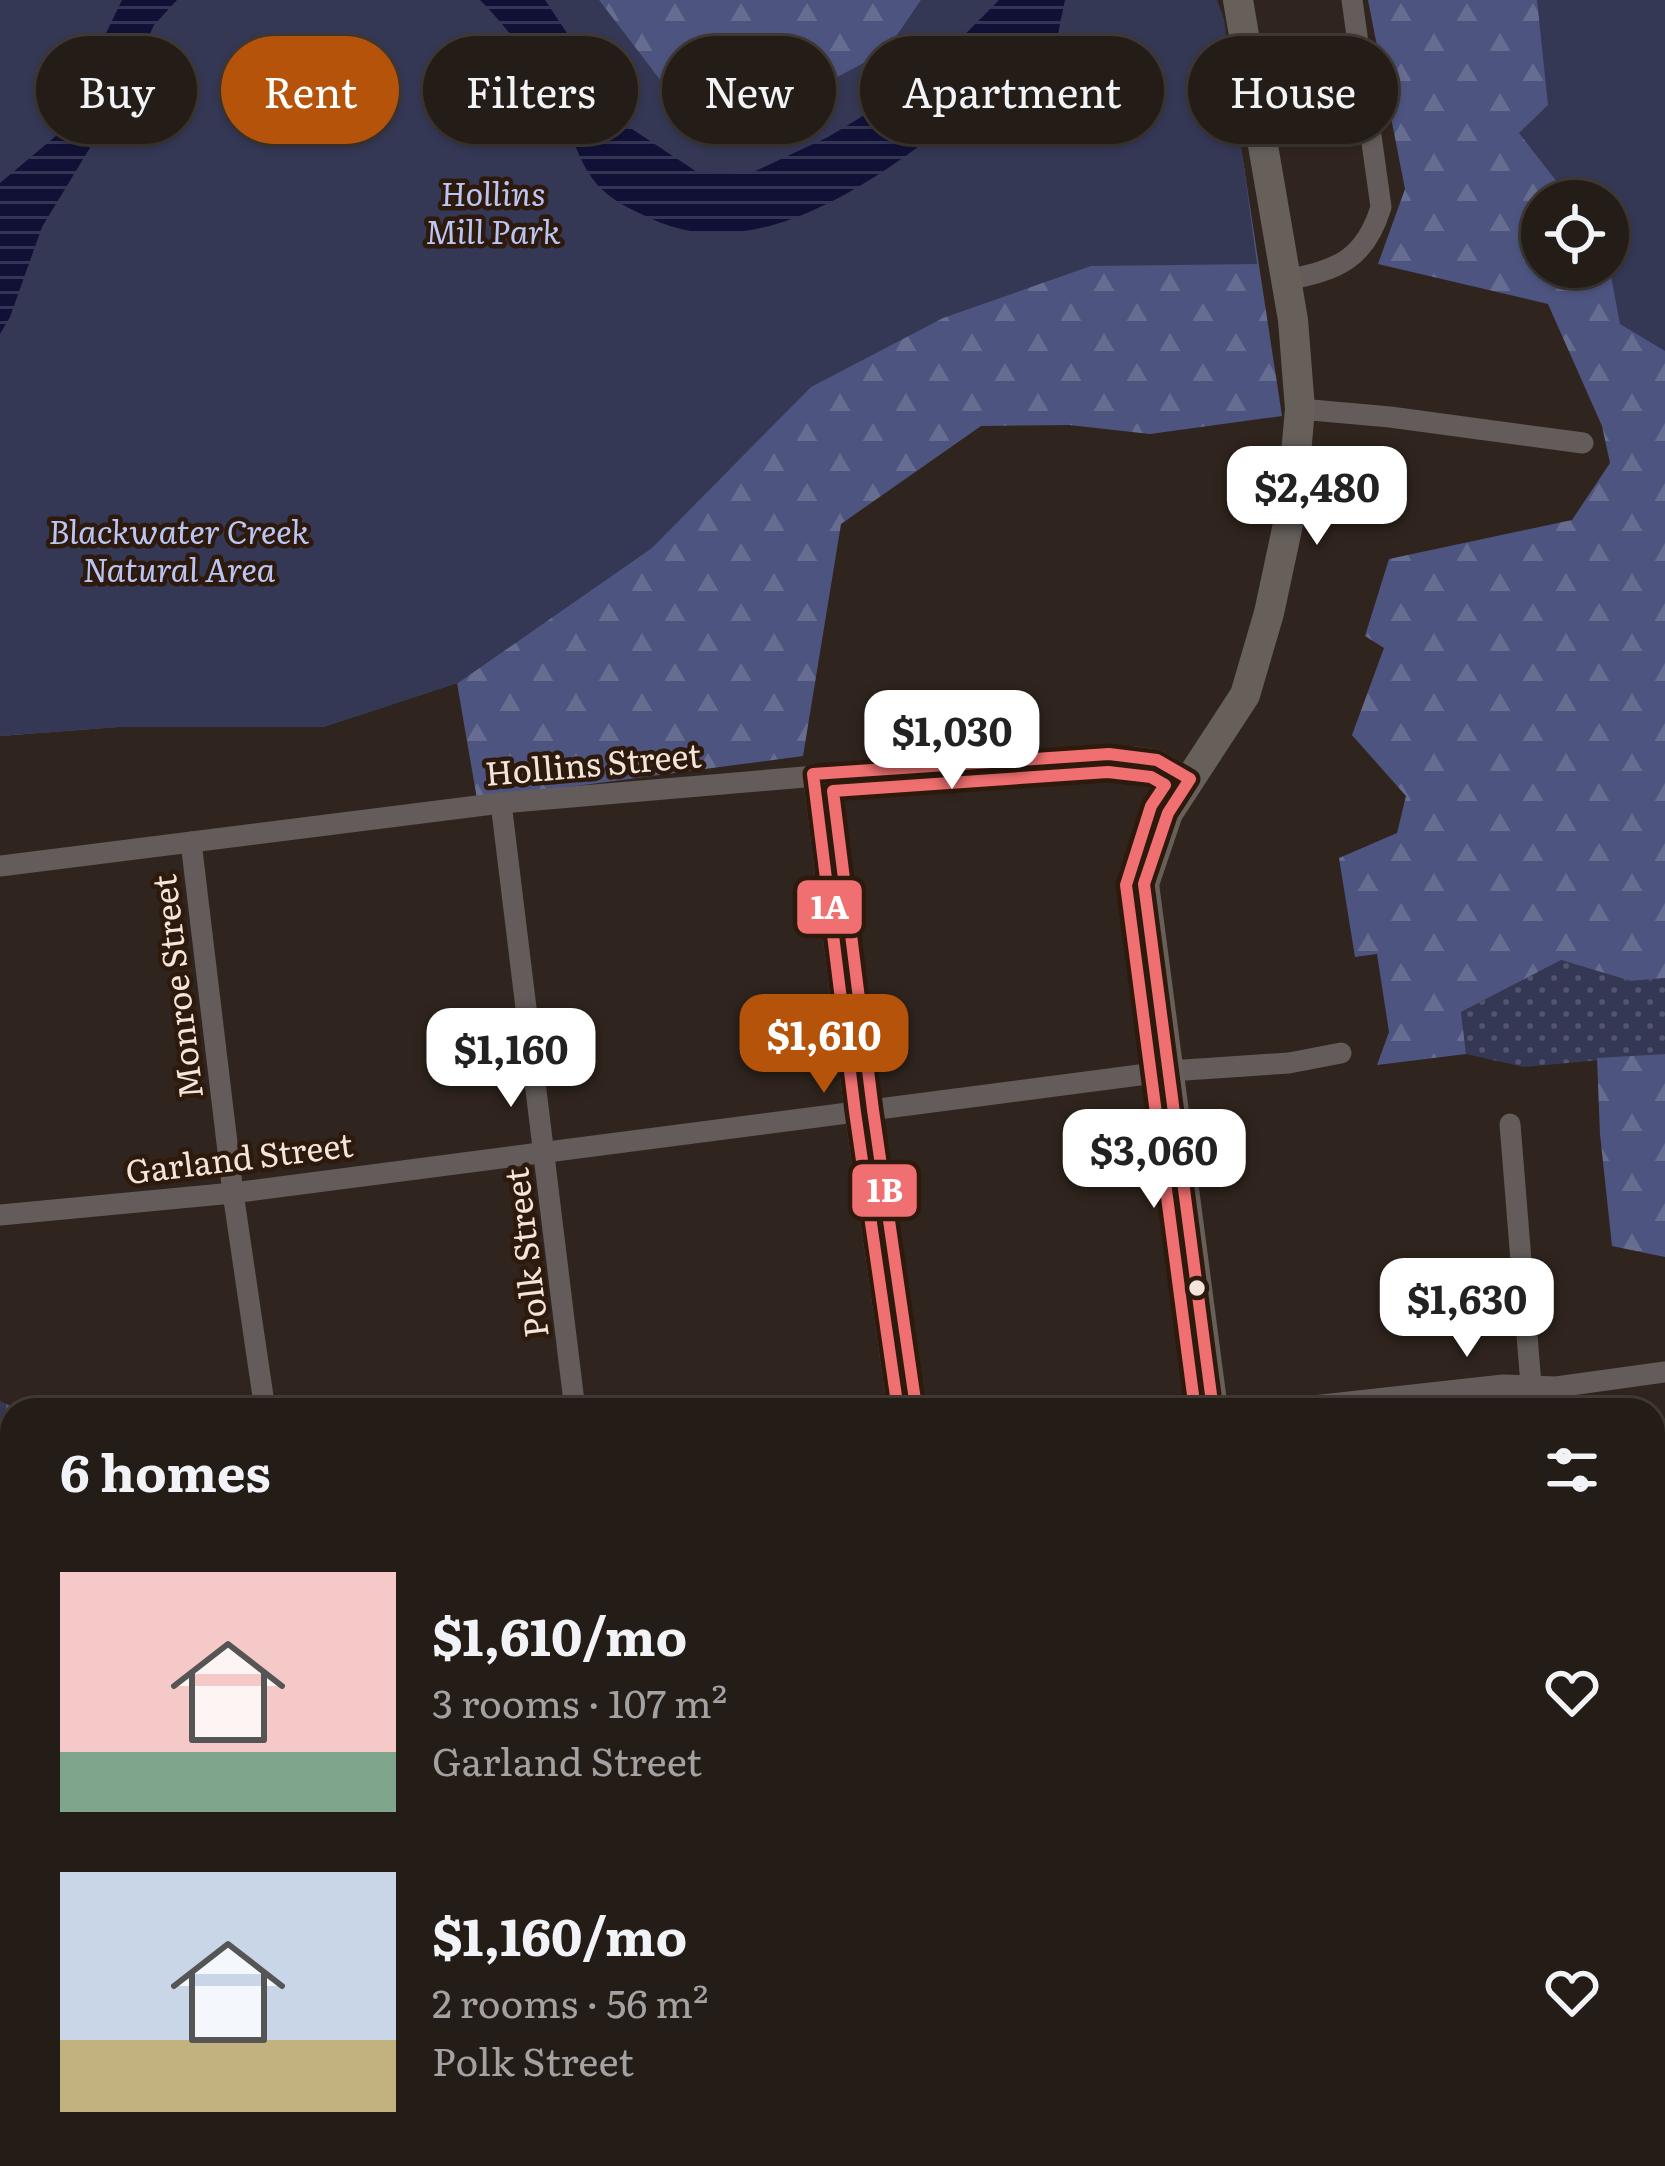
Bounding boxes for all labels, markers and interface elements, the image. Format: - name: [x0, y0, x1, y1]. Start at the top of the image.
- chip: Buy: [36, 36, 197, 144]
- chip: Rent: [221, 36, 399, 144]
- chip: Filters: [423, 36, 638, 144]
- chip: New: [662, 36, 836, 144]
- chip: Apartment: [860, 36, 1164, 144]
- chip: House: [1188, 36, 1398, 144]
- park label: Hollins Mill Park: [425, 167, 561, 254]
- map controls: [1521, 180, 1629, 288]
- button: locate: [1521, 180, 1629, 288]
- pin: $2,480: [1219, 446, 1415, 548]
- text: $2,480: [1254, 456, 1380, 514]
- park label: Blackwater Creek Natural Area: [49, 505, 309, 592]
- pin: $1,030: [854, 690, 1050, 792]
- text: $1,030: [891, 700, 1013, 758]
- street label: Hollins Street: [483, 728, 704, 796]
- street label: Monroe Street: [137, 871, 213, 1102]
- line badge: 1A: [795, 878, 864, 936]
- text: 1A: [811, 880, 849, 929]
- pin: $1,610: [726, 994, 922, 1096]
- text: $1,610: [766, 1004, 882, 1062]
- pin: $1,160: [413, 1008, 609, 1110]
- text: $1,160: [453, 1018, 569, 1076]
- pin: $3,060: [1056, 1109, 1252, 1211]
- street label: Garland Street: [123, 1118, 356, 1194]
- text: $3,060: [1090, 1119, 1218, 1177]
- line badge: 1B: [850, 1162, 919, 1219]
- text: 1B: [867, 1163, 903, 1212]
- street label: Polk Street: [489, 1165, 559, 1341]
- pin: $1,630: [1369, 1258, 1565, 1360]
- text: $1,630: [1407, 1268, 1527, 1326]
- unlabelled marker: [1186, 1277, 1208, 1299]
- text: 6 homes: [60, 1432, 271, 1508]
- icon: filters: [1539, 1437, 1605, 1503]
- text: $1,610/mo: [432, 1596, 687, 1672]
- icon: home: [156, 1620, 300, 1764]
- icon: heart: [1539, 1659, 1605, 1725]
- text: 3 rooms · 107 m²: [432, 1672, 727, 1730]
- text: Garland Street: [432, 1730, 702, 1788]
- text: $1,160/mo: [432, 1896, 687, 1972]
- icon: home: [156, 1920, 300, 2064]
- icon: heart: [1539, 1959, 1605, 2025]
- text: 2 rooms · 56 m²: [432, 1972, 708, 2030]
- text: Polk Street: [432, 2030, 634, 2088]

